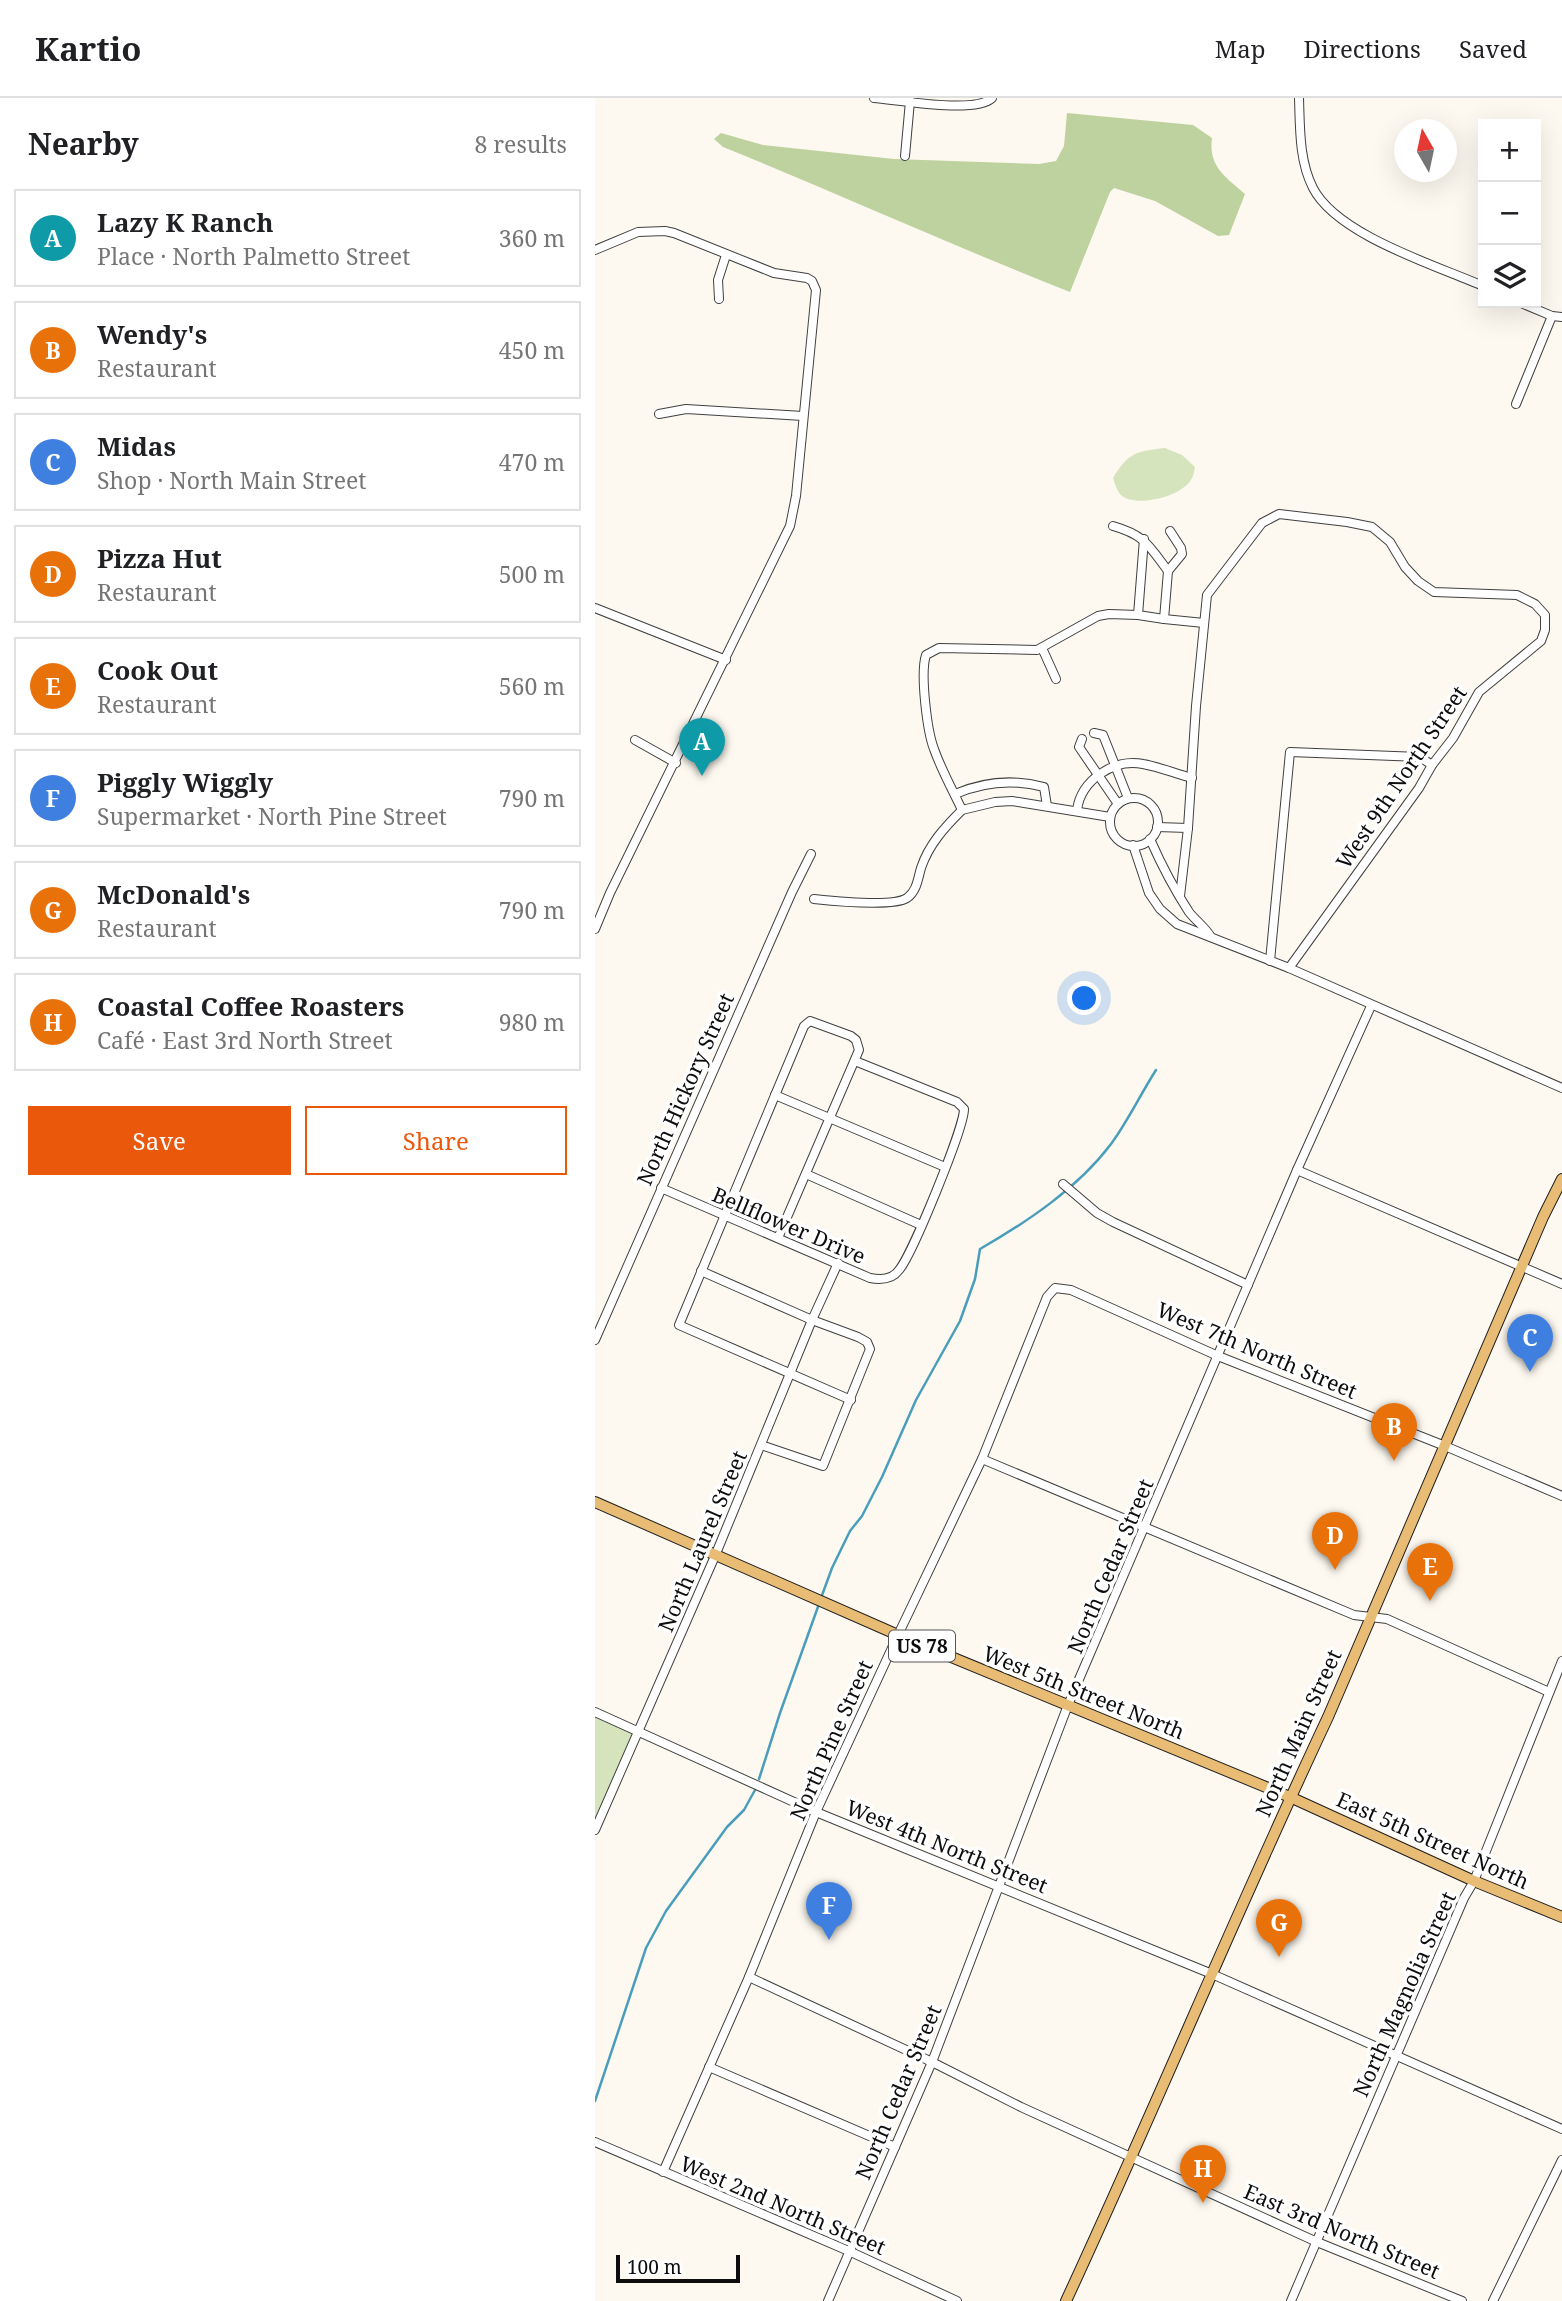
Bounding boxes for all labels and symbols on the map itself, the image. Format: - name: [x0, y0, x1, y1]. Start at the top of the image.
- north arrow: [1394, 119, 1457, 182]
- street label: West 9th North Street: [1329, 680, 1473, 874]
- pin: A: [679, 718, 725, 776]
- your location: [1067, 981, 1101, 1015]
- street label: North Hickory Street: [630, 988, 740, 1190]
- street label: Bellflower Drive: [708, 1180, 870, 1270]
- street label: West 7th North Street: [1153, 1295, 1361, 1405]
- pin: C: [1507, 1314, 1553, 1372]
- pin: B: [1371, 1403, 1417, 1461]
- street label: North Laurel Street: [651, 1446, 753, 1636]
- street label: North Cedar Street: [1061, 1474, 1159, 1658]
- pin: D: [1312, 1512, 1358, 1570]
- pin: E: [1407, 1543, 1453, 1601]
- road number: US 78: [889, 1630, 955, 1662]
- street label: West 5th Street North: [979, 1639, 1189, 1745]
- street label: North Main Street: [1249, 1645, 1347, 1821]
- street label: North Pine Street: [783, 1656, 879, 1824]
- street label: East 5th Street North: [1332, 1785, 1534, 1895]
- street label: West 4th North Street: [842, 1793, 1052, 1899]
- pin: F: [806, 1882, 852, 1940]
- street label: North Magnolia Street: [1346, 1887, 1462, 2101]
- pin: G: [1256, 1899, 1302, 1957]
- street label: North Cedar Street: [849, 2000, 947, 2184]
- pin: H: [1180, 2145, 1226, 2203]
- street label: West 2nd North Street: [676, 2149, 890, 2261]
- street label: East 3rd North Street: [1240, 2177, 1444, 2285]
- scale bar: [616, 2252, 740, 2284]

